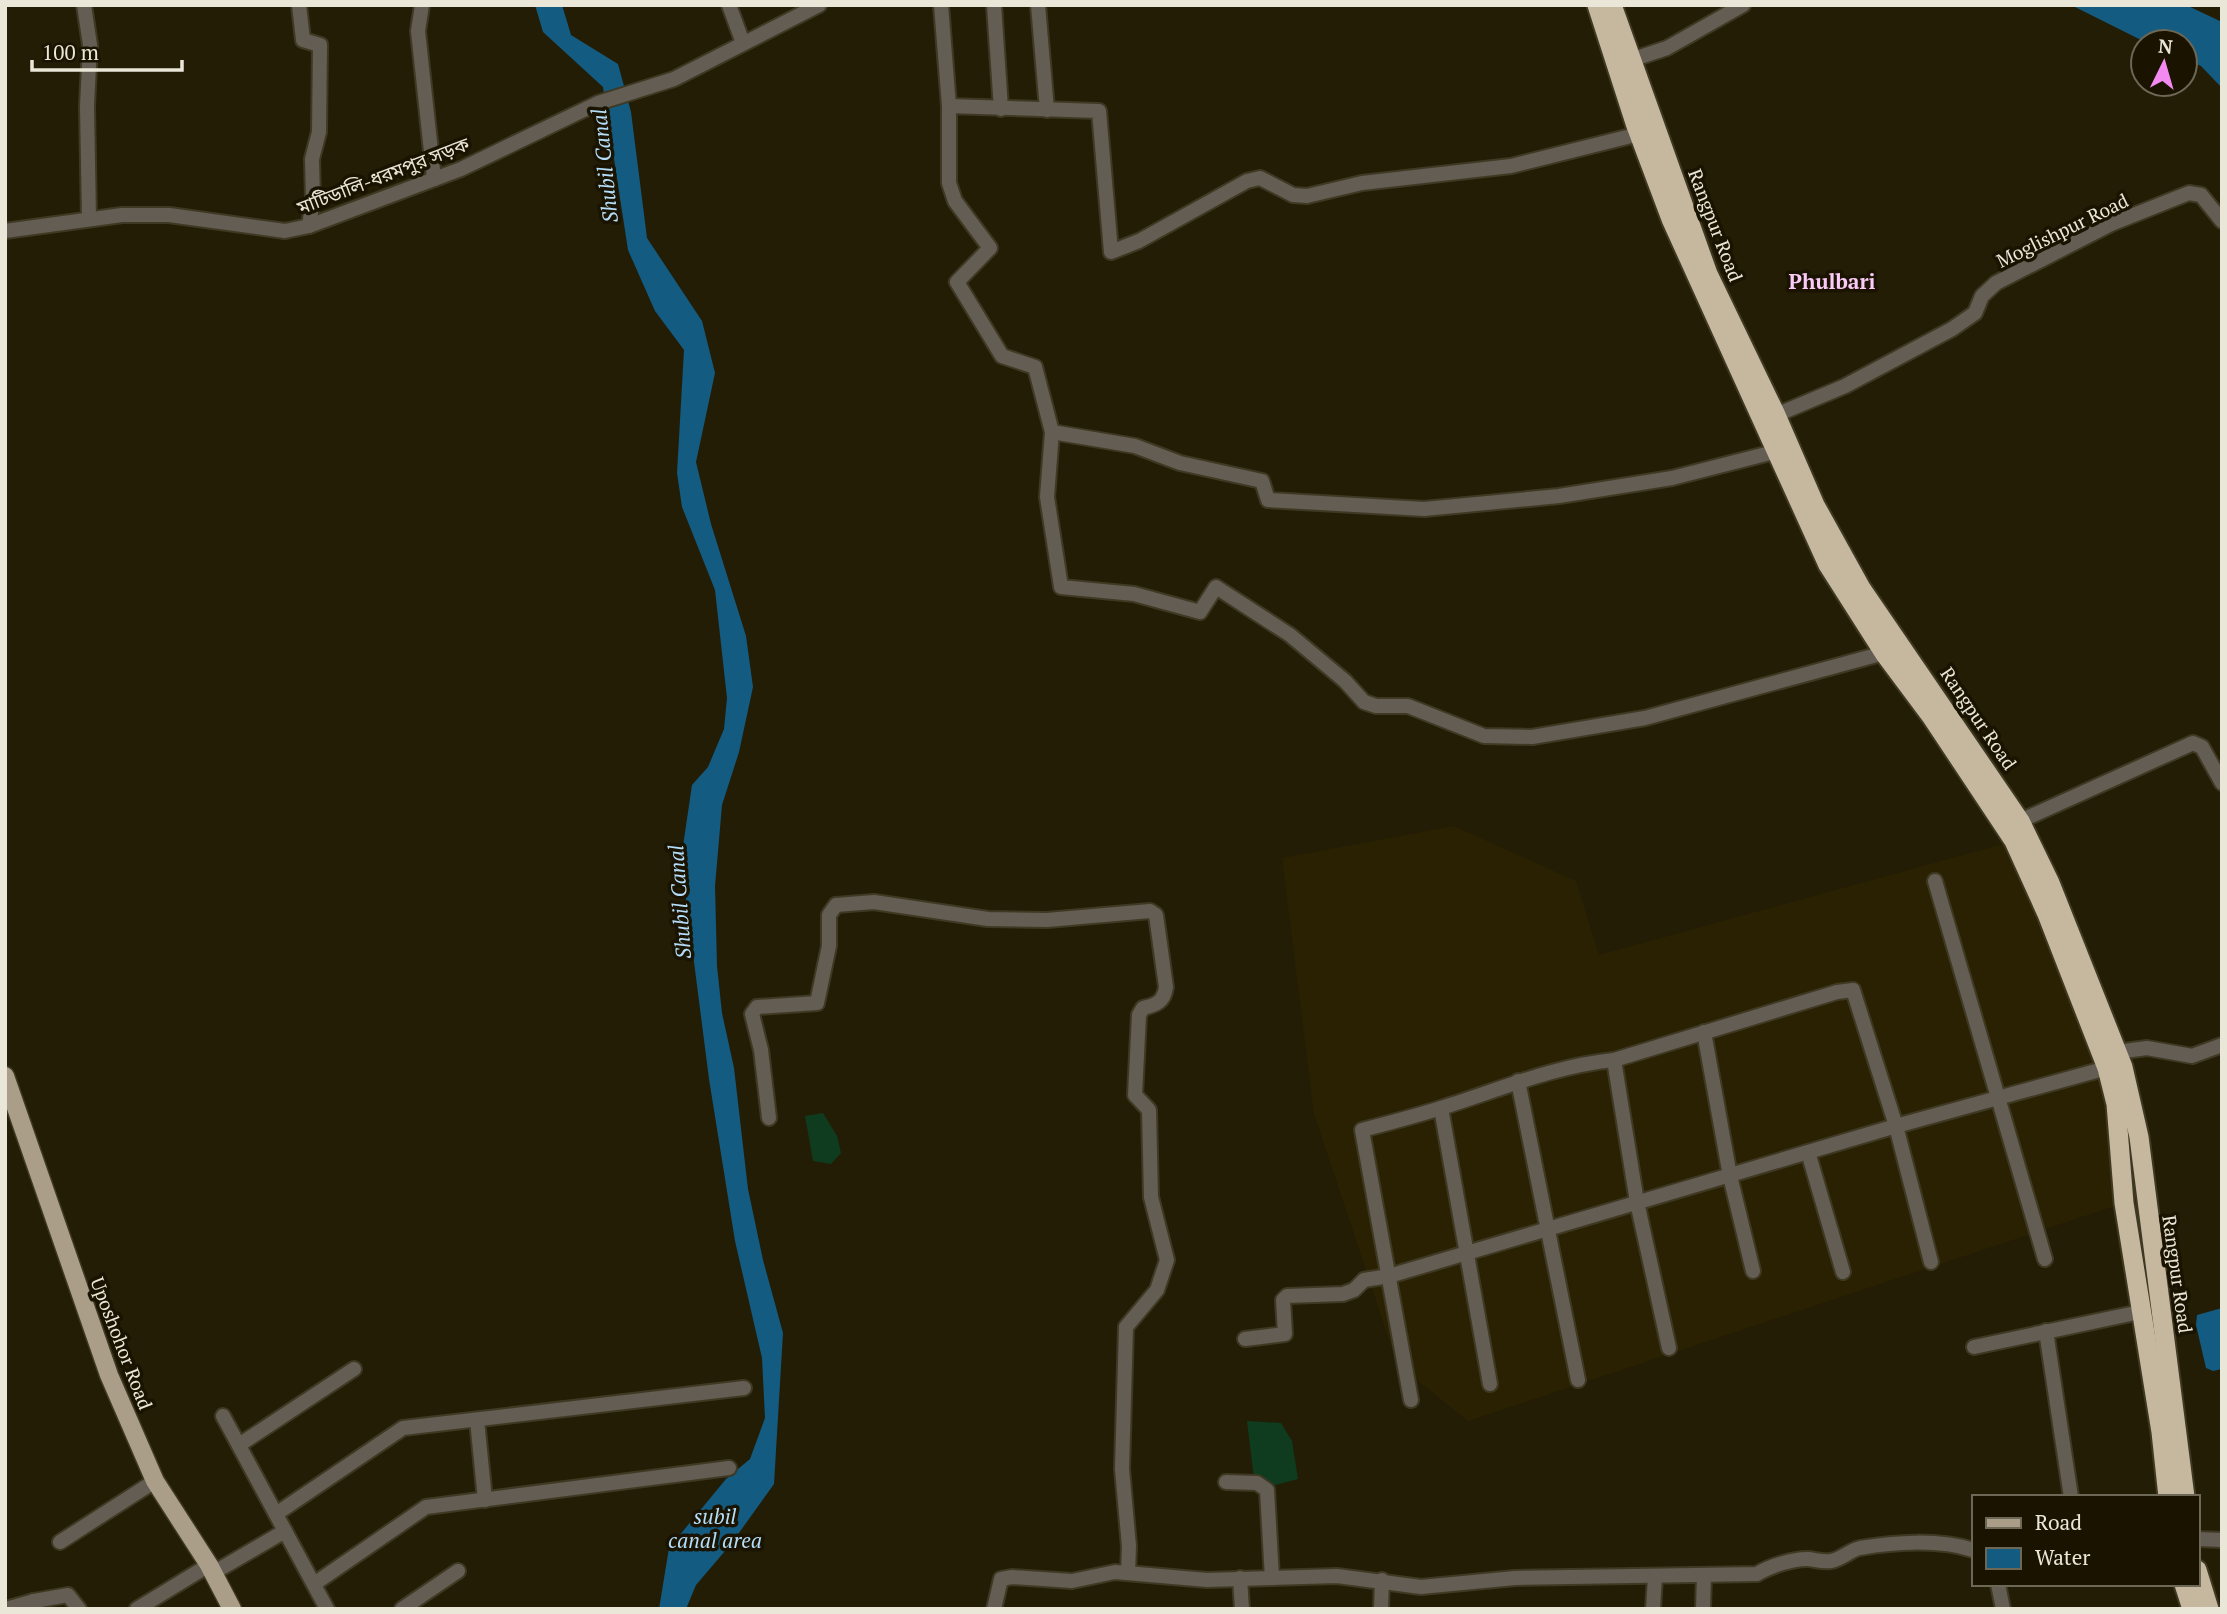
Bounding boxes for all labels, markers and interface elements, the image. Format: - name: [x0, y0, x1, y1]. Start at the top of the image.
- scale bar: [32, 28, 182, 72]
- north arrow: [2129, 28, 2199, 98]
- text: N: [2157, 32, 2174, 59]
- text: 100 m: [42, 38, 99, 66]
- water label: Shubil Canal: [584, 107, 624, 224]
- street label: মাটিডালি-ধরমপুর সড়ক: [293, 130, 473, 220]
- street label: Rangpur Road: [1683, 165, 1749, 285]
- street label: Moglishpur Road: [1992, 187, 2132, 273]
- district label: Phulbari: [1789, 267, 1876, 295]
- street label: Rangpur Road: [1935, 662, 2023, 775]
- water label: Shubil Canal: [661, 844, 697, 960]
- street label: Rangpur Road: [2157, 1213, 2199, 1335]
- street label: Uposhohor Road: [85, 1273, 159, 1413]
- legend: [1972, 1495, 2199, 1586]
- water label: subil canal area: [668, 1502, 762, 1554]
- text: Road: [2035, 1508, 2082, 1536]
- text: Water: [2035, 1543, 2090, 1571]

